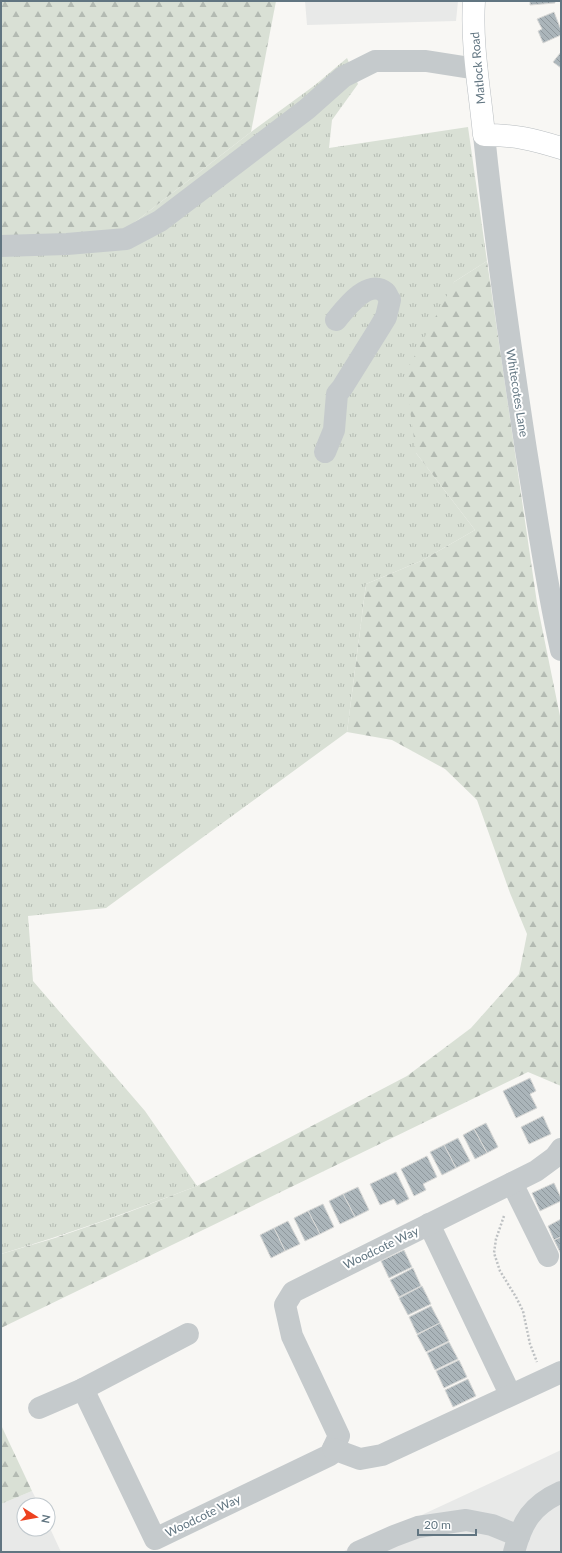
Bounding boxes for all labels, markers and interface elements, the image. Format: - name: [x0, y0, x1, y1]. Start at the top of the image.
- street label: Matlock Road: [467, 31, 488, 105]
- street label: Whitecotes Lane: [503, 348, 532, 438]
- street label: Woodcote Way: [341, 1223, 421, 1272]
- street label: Woodcote Way: [163, 1491, 243, 1540]
- north arrow: [16, 1497, 56, 1537]
- scale bar: [418, 1511, 476, 1537]
- text: N: [39, 1514, 53, 1524]
- text: 20 m: [424, 1517, 451, 1532]

